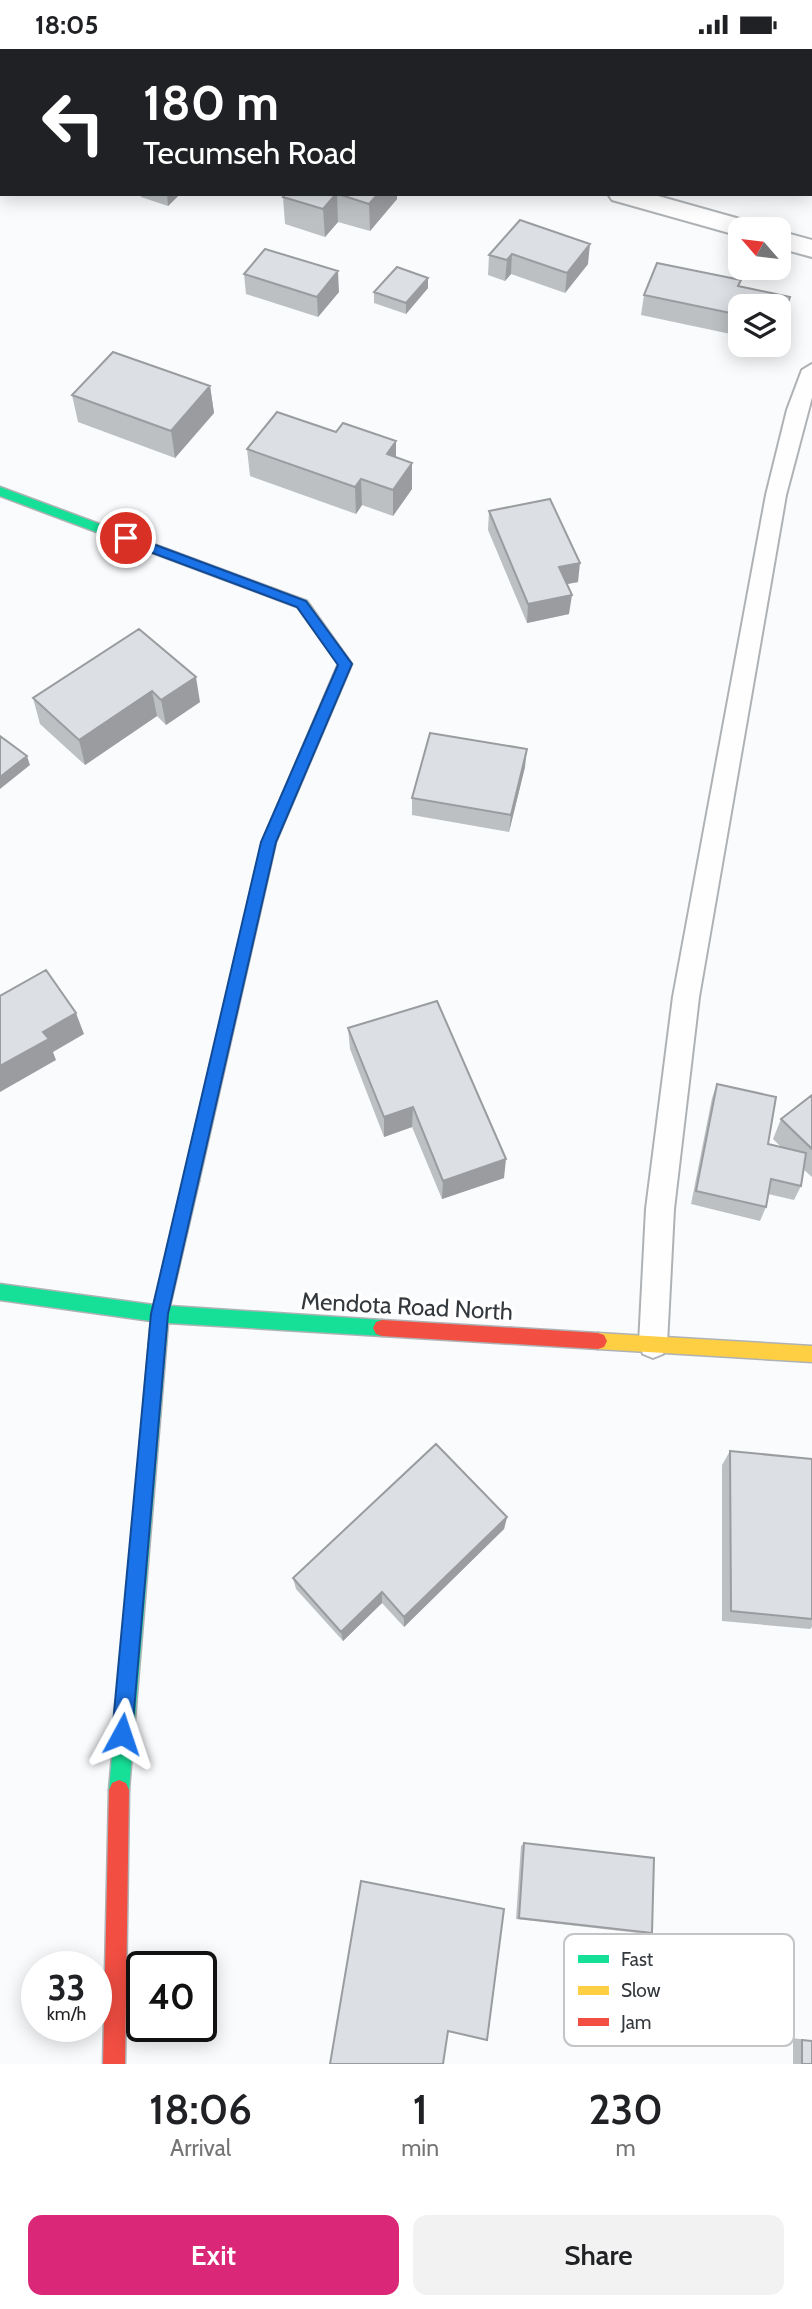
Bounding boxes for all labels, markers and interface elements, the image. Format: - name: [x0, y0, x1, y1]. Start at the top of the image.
- text: 18:05: [35, 9, 98, 41]
- text: 180 m: [143, 73, 279, 132]
- icon: left: [28, 77, 119, 168]
- text: Tecumseh Road: [143, 133, 357, 172]
- north arrow: [728, 217, 791, 280]
- map controls: [728, 217, 791, 357]
- button: layers: [728, 294, 791, 357]
- pin: [96, 508, 156, 568]
- icon: arrive: [107, 519, 145, 557]
- street label: Mendota Road North: [300, 1286, 514, 1326]
- position arrow: [85, 1697, 159, 1771]
- legend: [564, 1934, 794, 2046]
- text: Fast: [621, 1948, 654, 1971]
- speed limit sign: 40: [126, 1951, 217, 2042]
- text: 33: [48, 1966, 85, 2009]
- text: Slow: [621, 1979, 661, 2002]
- text: km/h: [47, 2003, 86, 2025]
- text: Jam: [620, 2011, 651, 2034]
- text: 18:06: [149, 2083, 252, 2135]
- text: 1: [413, 2083, 428, 2135]
- text: 230: [588, 2083, 663, 2135]
- text: Arrival: [170, 2134, 231, 2162]
- text: min: [401, 2134, 439, 2162]
- text: m: [615, 2134, 636, 2162]
- button: Exit: [28, 2215, 399, 2295]
- button: Share: [413, 2215, 784, 2295]

